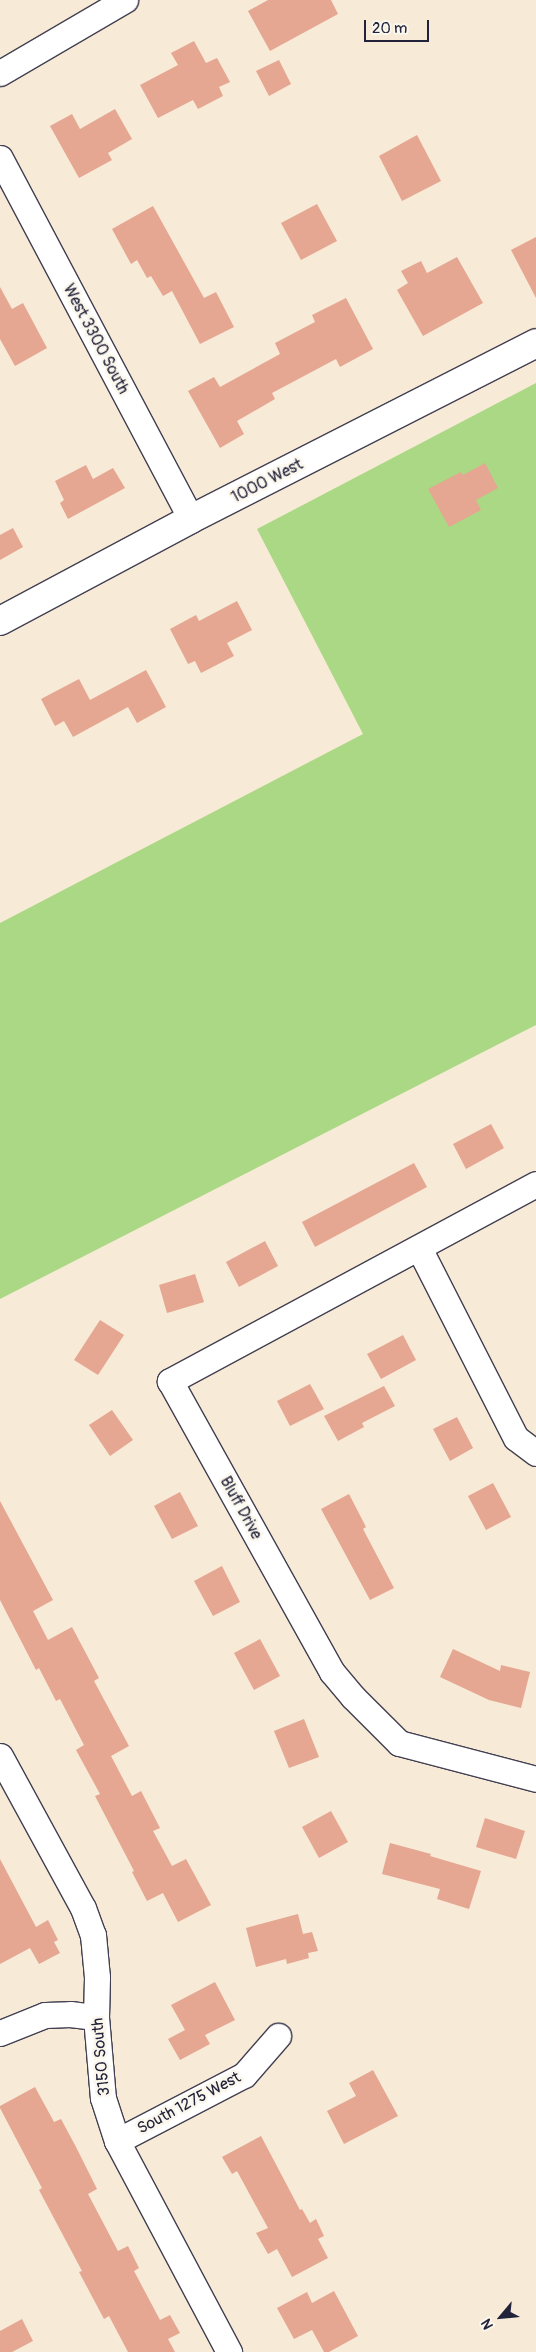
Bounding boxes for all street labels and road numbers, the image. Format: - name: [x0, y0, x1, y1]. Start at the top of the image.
- street label: West 3300 South: [59, 281, 133, 397]
- street label: 1000 West: [228, 455, 306, 507]
- street label: Bluff Drive: [216, 1473, 266, 1543]
- street label: 3150 South: [88, 2017, 114, 2097]
- street label: South 1275 West: [134, 2068, 244, 2138]

